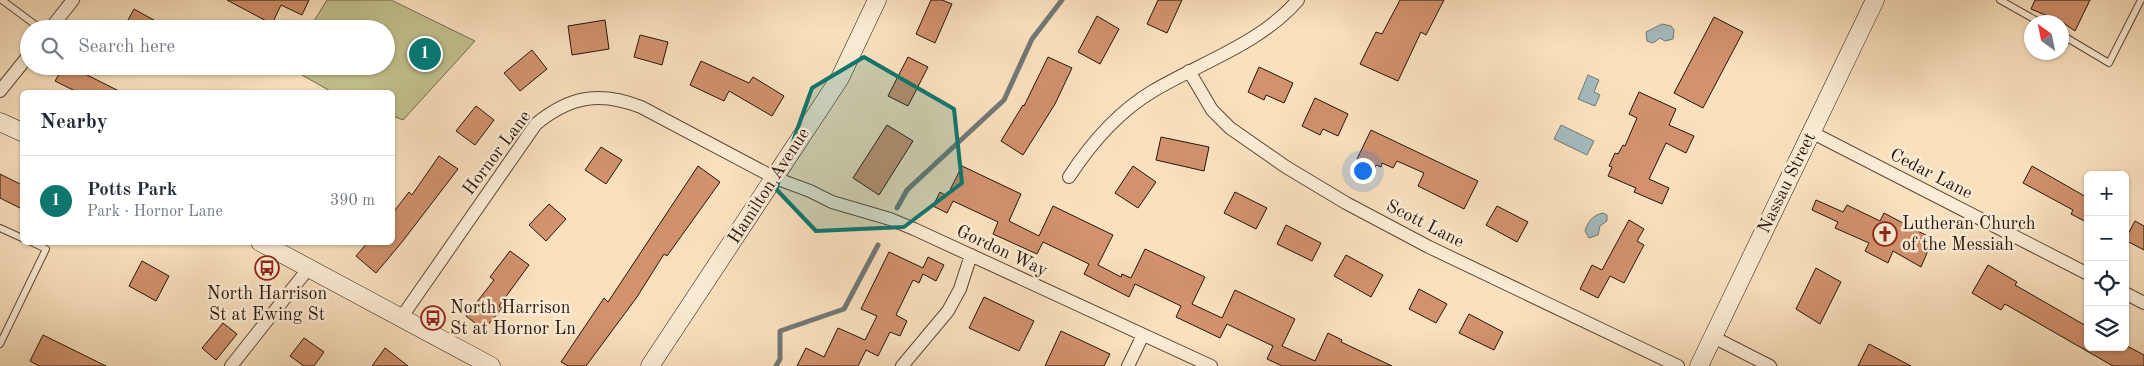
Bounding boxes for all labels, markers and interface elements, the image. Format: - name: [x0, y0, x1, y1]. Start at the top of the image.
- north arrow: [2024, 15, 2069, 60]
- search box: [20, 20, 395, 75]
- icon: search: [38, 34, 66, 62]
- pin: 1: [409, 35, 441, 73]
- text: Search here: [78, 38, 175, 57]
- street label: Hornor Lane: [460, 107, 534, 199]
- text: Nearby: [40, 112, 108, 133]
- street label: Hamilton Avenue: [725, 125, 813, 247]
- street label: Nassau Street: [1755, 130, 1819, 236]
- street label: Cedar Lane: [1887, 146, 1975, 202]
- your location: [1350, 158, 1376, 184]
- map controls: [2084, 171, 2129, 351]
- button: +: [2084, 171, 2129, 216]
- text: Potts Park: [87, 181, 177, 200]
- text: 1: [51, 193, 61, 209]
- text: 390 m: [330, 193, 375, 209]
- street label: Scott Lane: [1383, 197, 1467, 251]
- text: Park · Hornor Lane: [87, 204, 223, 220]
- place label: Lutheran Church of the Messiah: [1902, 215, 2036, 254]
- button: −: [2084, 216, 2129, 261]
- church icon: Lutheran Church of the Messiah: [1872, 221, 1898, 247]
- street label: Gordon Way: [954, 222, 1051, 280]
- bus stop icon: North Harrison St at Ewing St: [254, 255, 280, 281]
- button: locate: [2084, 261, 2129, 306]
- place label: North Harrison St at Ewing St: [207, 285, 328, 324]
- place label: North Harrison St at Hornor Ln: [450, 299, 576, 338]
- bus stop icon: North Harrison St at Hornor Ln: [420, 305, 446, 331]
- button: layers: [2084, 306, 2129, 351]

